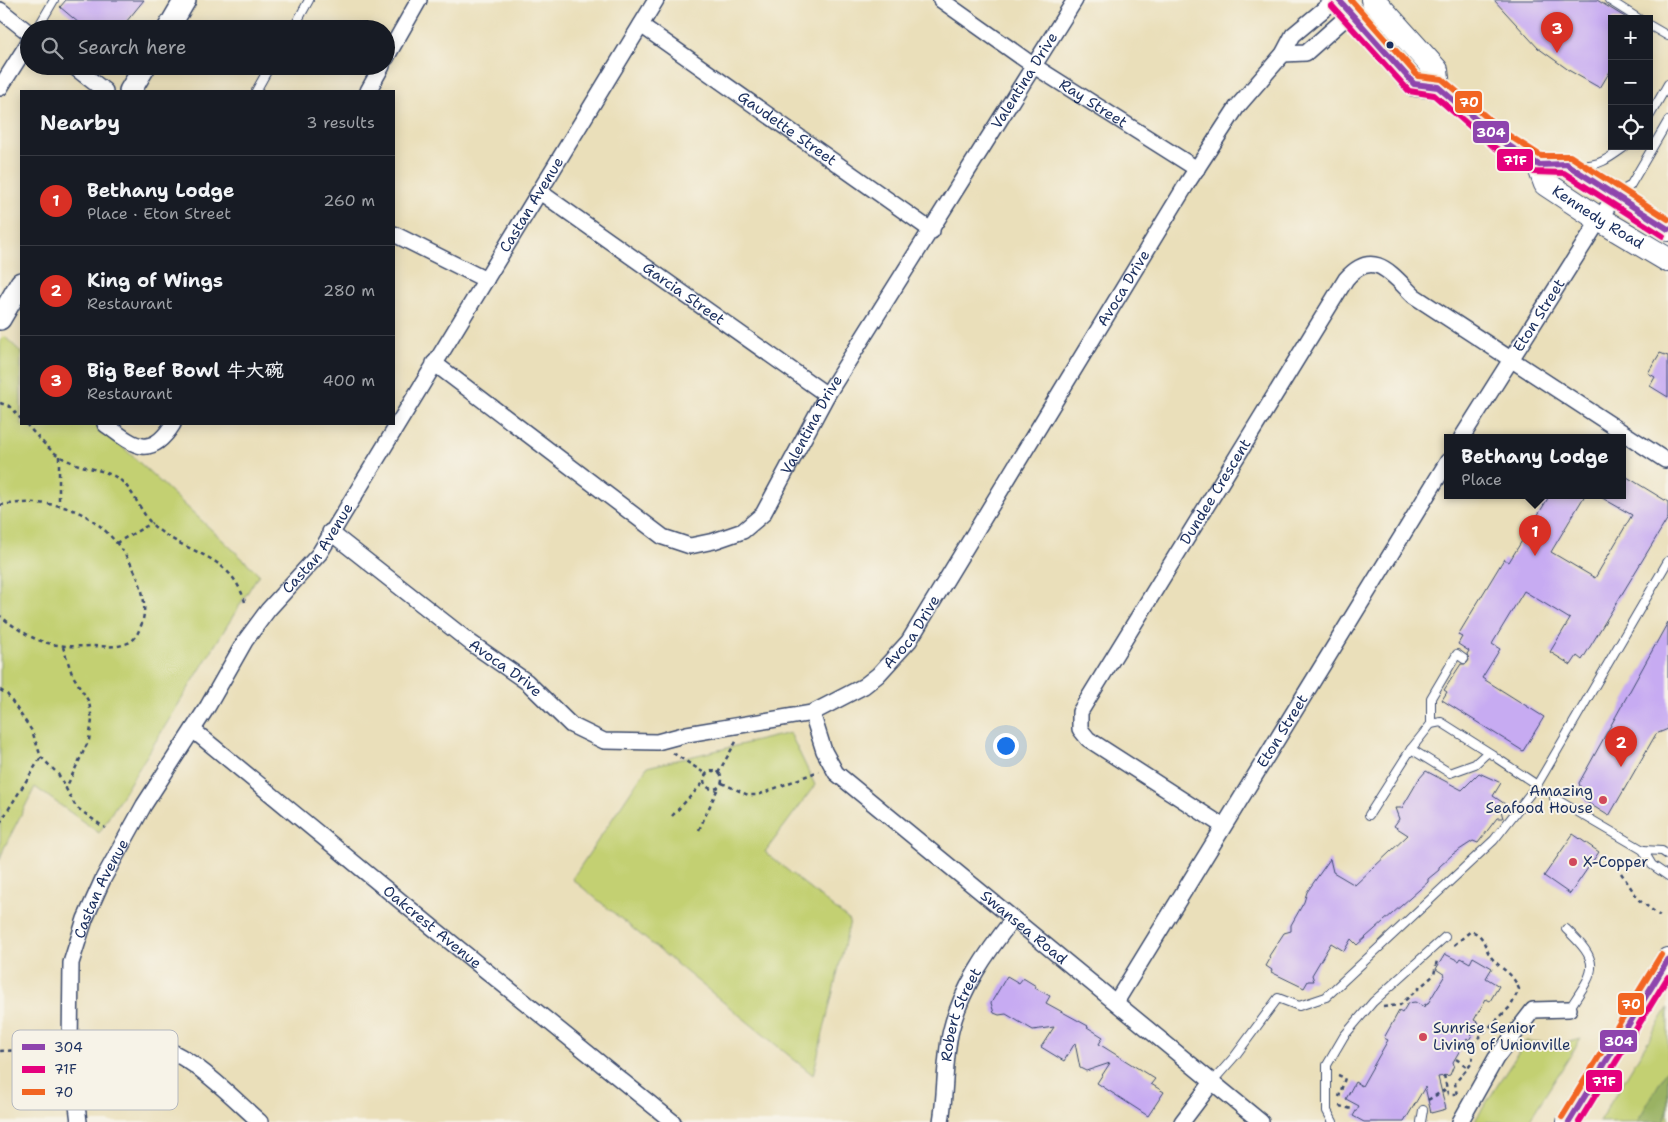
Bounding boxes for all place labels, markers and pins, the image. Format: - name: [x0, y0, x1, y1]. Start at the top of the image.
- pin: 3: [1541, 12, 1573, 53]
- unlabelled marker: [1385, 40, 1395, 50]
- pin: 1: [1519, 515, 1551, 556]
- pin: 2: [1605, 726, 1637, 767]
- place label: Amazing Seafood House: [1485, 781, 1593, 818]
- marker: Amazing Seafood House: [1597, 794, 1609, 806]
- place label: X-Copper: [1583, 852, 1648, 872]
- marker: X-Copper: [1567, 856, 1579, 868]
- place label: Sunrise Senior Living of Unionville: [1433, 1018, 1570, 1055]
- marker: Sunrise Senior Living of Unionville: [1417, 1031, 1429, 1043]

